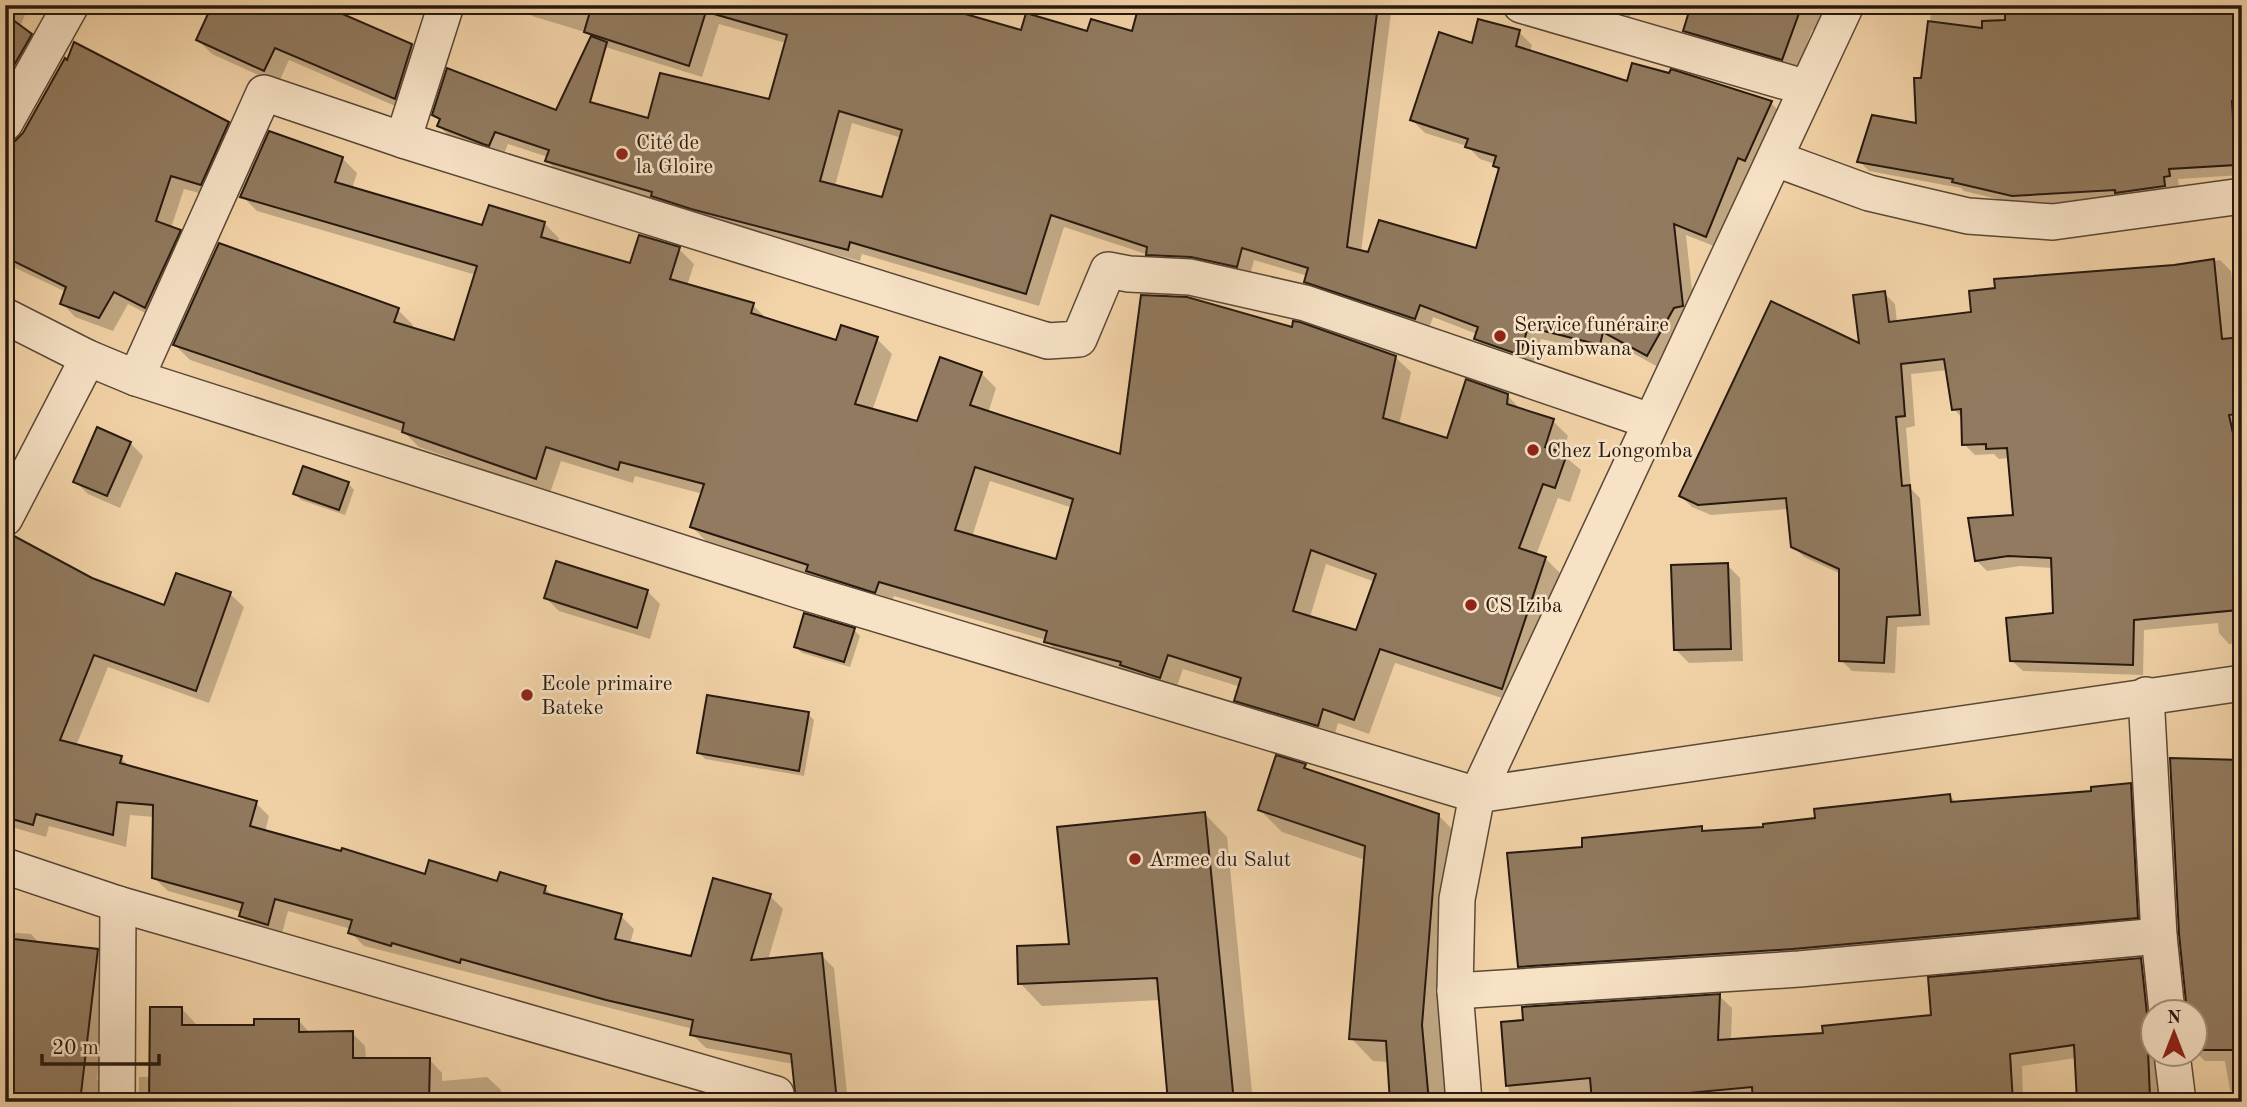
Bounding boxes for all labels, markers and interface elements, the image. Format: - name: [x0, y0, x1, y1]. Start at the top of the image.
- place label: Cité de la Gloire: [636, 133, 713, 178]
- marker: Cité de la Gloire: [614, 146, 630, 162]
- place label: Service funéraire Diyambwana: [1514, 315, 1669, 360]
- marker: Service funéraire Diyambwana: [1492, 328, 1508, 344]
- place label: Chez Longomba: [1547, 441, 1693, 462]
- marker: Chez Longomba: [1525, 442, 1541, 458]
- place label: CS Iziba: [1485, 596, 1562, 617]
- marker: CS Iziba: [1463, 597, 1479, 613]
- place label: Ecole primaire Bateke: [541, 674, 672, 719]
- marker: Ecole primaire Bateke: [519, 687, 535, 703]
- place label: Armee du Salut: [1149, 850, 1291, 871]
- marker: Armee du Salut: [1127, 851, 1143, 867]
- north arrow: [2138, 998, 2208, 1068]
- text: N: [2167, 1009, 2182, 1028]
- scale bar: [42, 1023, 159, 1067]
- text: 20 m: [52, 1038, 99, 1059]

